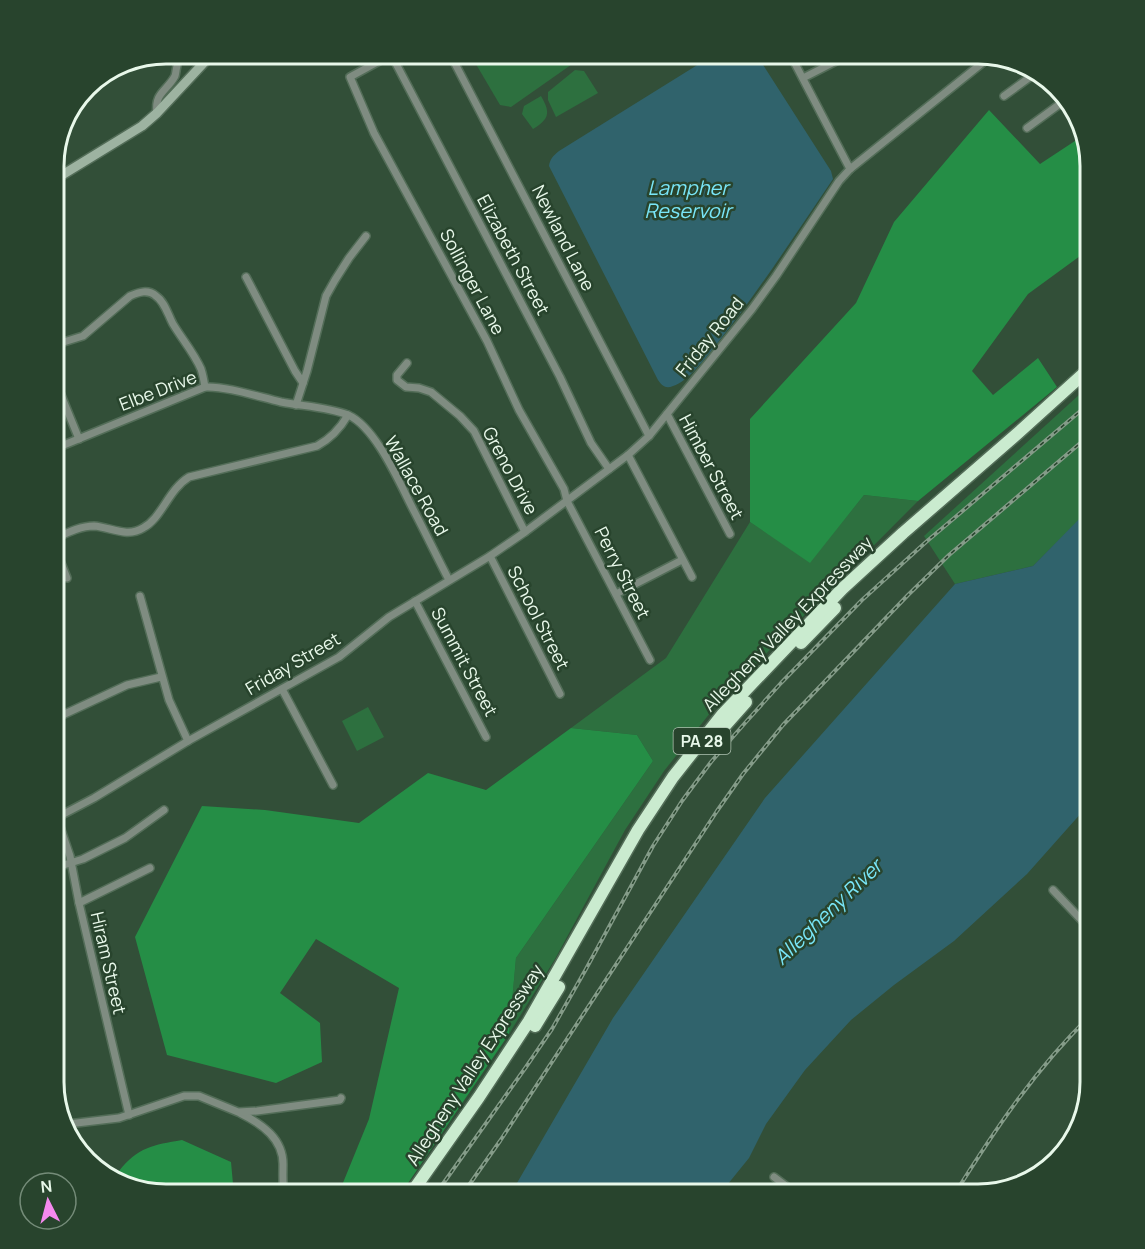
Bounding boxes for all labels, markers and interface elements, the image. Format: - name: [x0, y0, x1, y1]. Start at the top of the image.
- water label: Lampher Reservoir: [644, 174, 734, 224]
- street label: Newland Lane: [527, 181, 601, 295]
- street label: Elizabeth Street: [472, 190, 556, 319]
- street label: Sollinger Lane: [435, 224, 511, 339]
- street label: Friday Road: [670, 292, 749, 381]
- street label: Elbe Drive: [115, 364, 200, 416]
- street label: Himber Street: [674, 410, 750, 523]
- street label: Greno Drive: [478, 422, 544, 519]
- street label: Wallace Road: [379, 431, 454, 540]
- street label: Perry Street: [589, 522, 656, 623]
- street label: Allegheny Valley Expressway: [697, 530, 878, 716]
- street label: School Street: [502, 561, 575, 674]
- street label: Summit Street: [426, 603, 504, 720]
- street label: Friday Street: [241, 626, 344, 700]
- road number: PA 28: [674, 728, 730, 754]
- water label: Allegheny River: [768, 851, 890, 970]
- street label: Hiram Street: [86, 909, 132, 1016]
- street label: Allegheny Valley Expressway: [400, 959, 549, 1170]
- north arrow: [18, 1171, 78, 1231]
- text: N: [40, 1175, 53, 1198]

